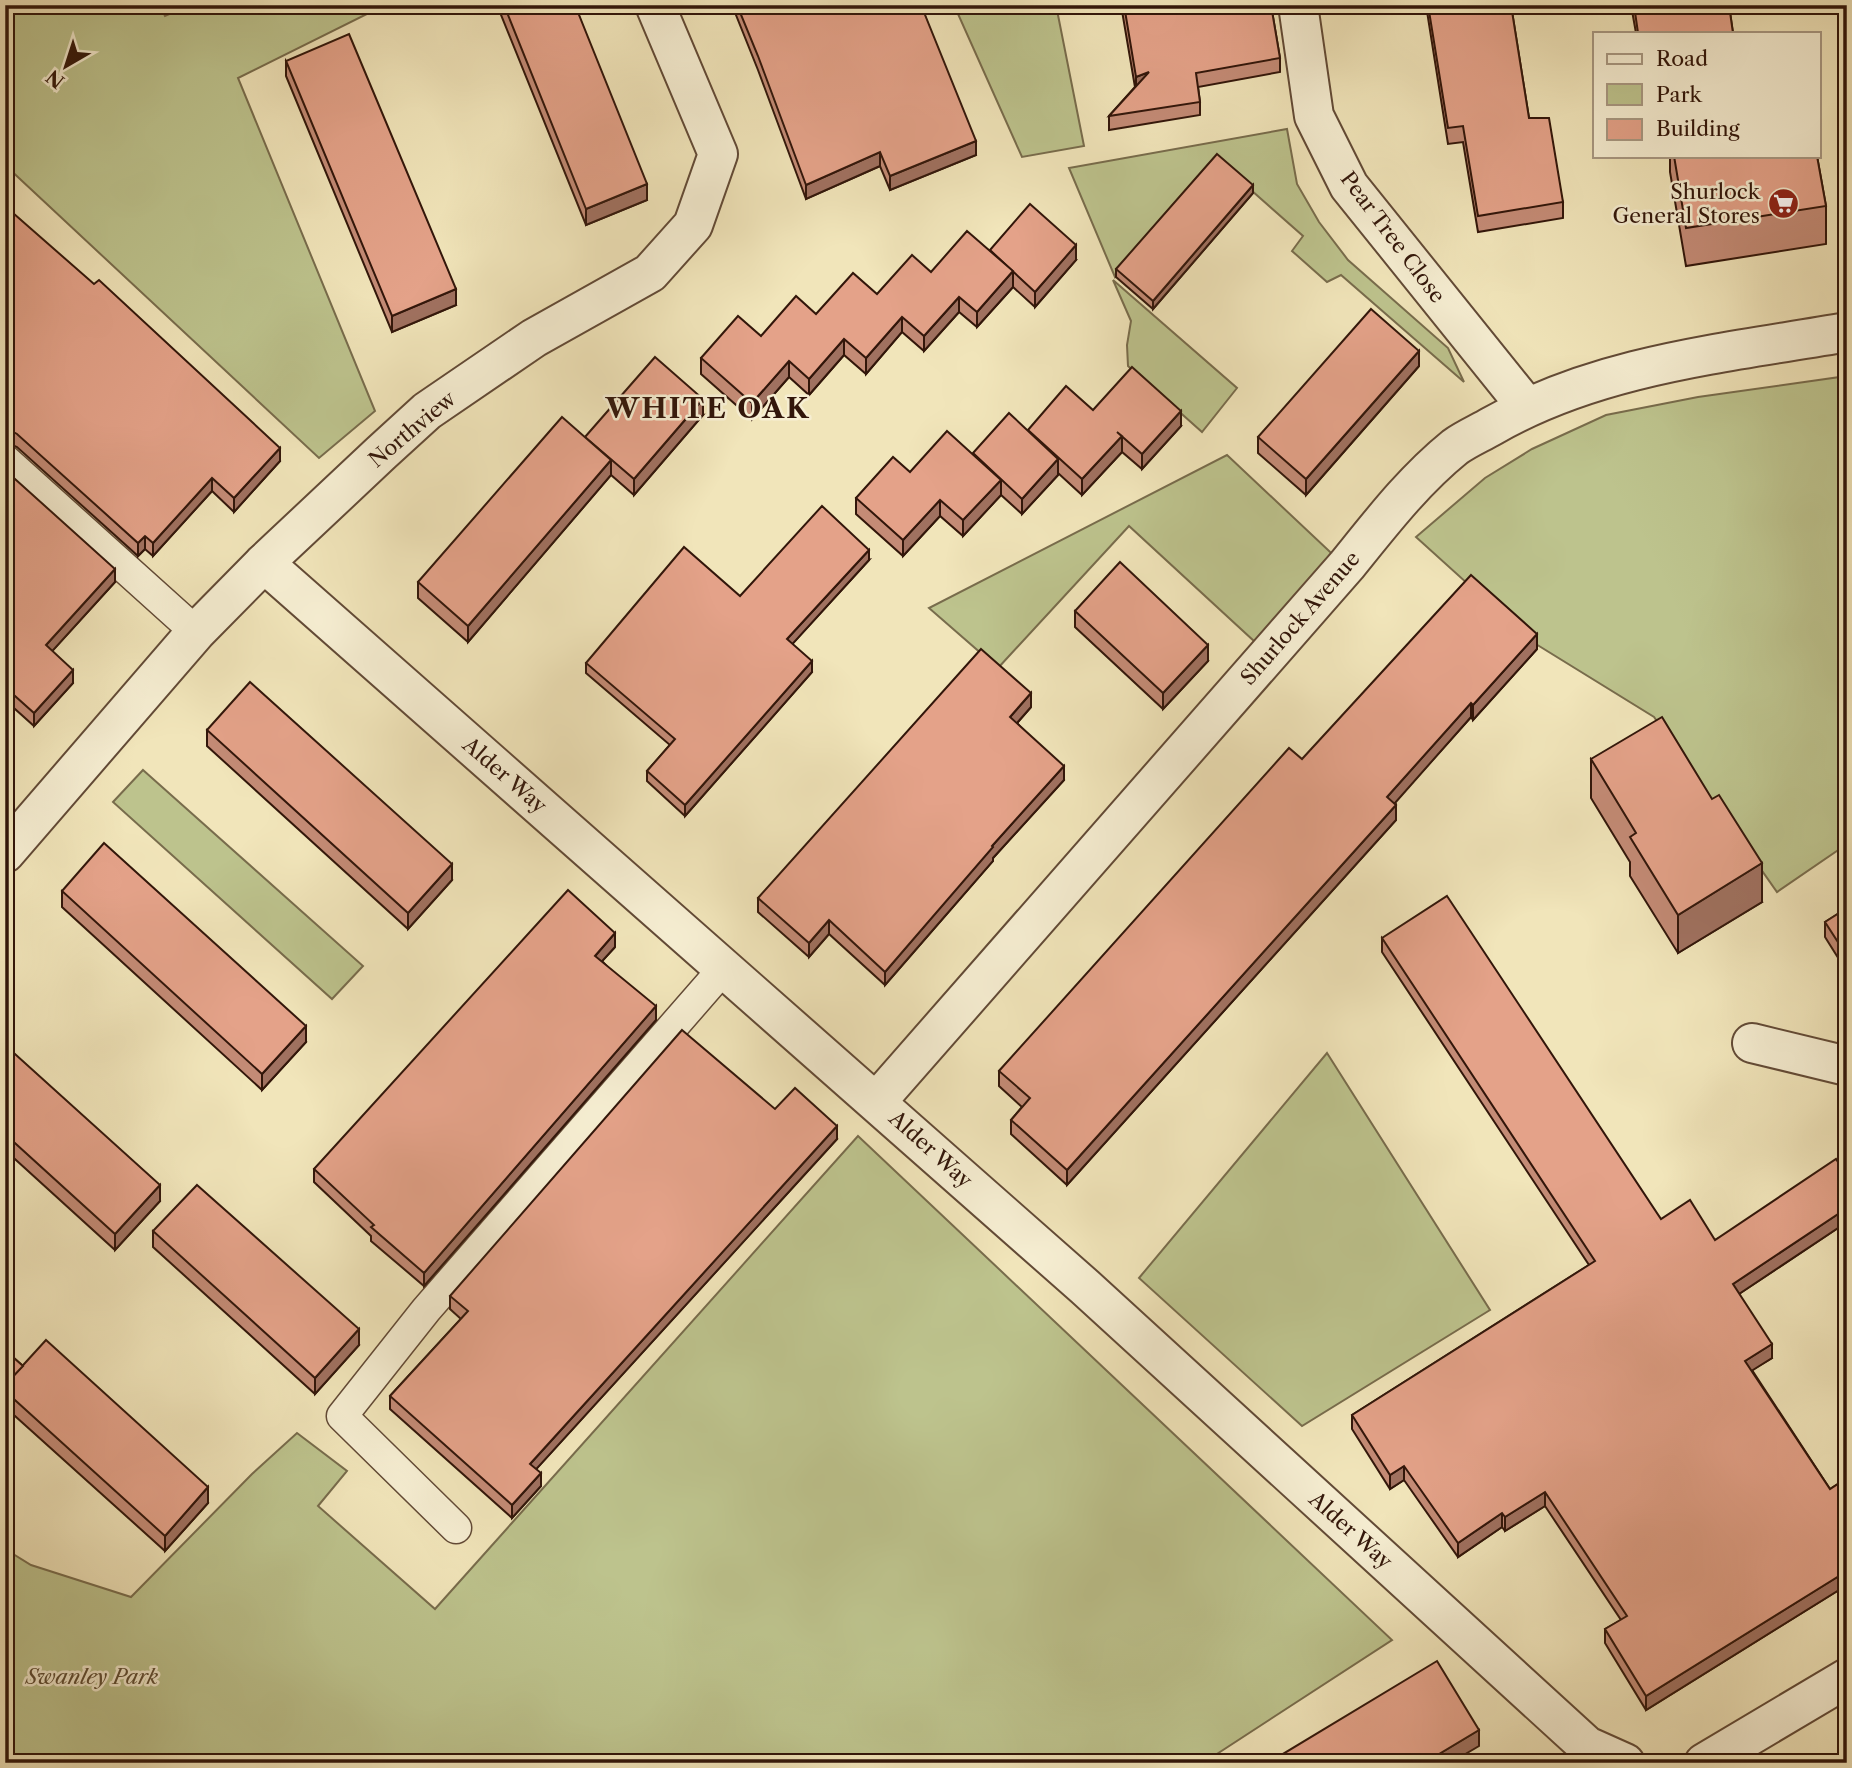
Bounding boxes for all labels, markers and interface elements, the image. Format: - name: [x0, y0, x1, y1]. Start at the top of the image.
- north arrow: [32, 32, 102, 102]
- legend: [1593, 32, 1820, 158]
- text: Road: [1656, 46, 1708, 71]
- text: N: [42, 65, 69, 93]
- text: Park: [1656, 82, 1702, 107]
- text: Building: [1656, 116, 1741, 141]
- street label: Pear Tree Close: [1335, 166, 1451, 308]
- place label: Shurlock General Stores: [1612, 179, 1761, 228]
- supermarket icon: Shurlock General Stores: [1766, 186, 1800, 220]
- street label: Northview: [364, 385, 461, 472]
- district label: WHITE OAK: [605, 391, 810, 425]
- street label: Shurlock Avenue: [1235, 546, 1365, 690]
- street label: Alder Way: [457, 731, 552, 818]
- street label: Alder Way: [884, 1105, 978, 1193]
- street label: Alder Way: [1304, 1486, 1398, 1574]
- park label: Swanley Park: [24, 1664, 158, 1689]

